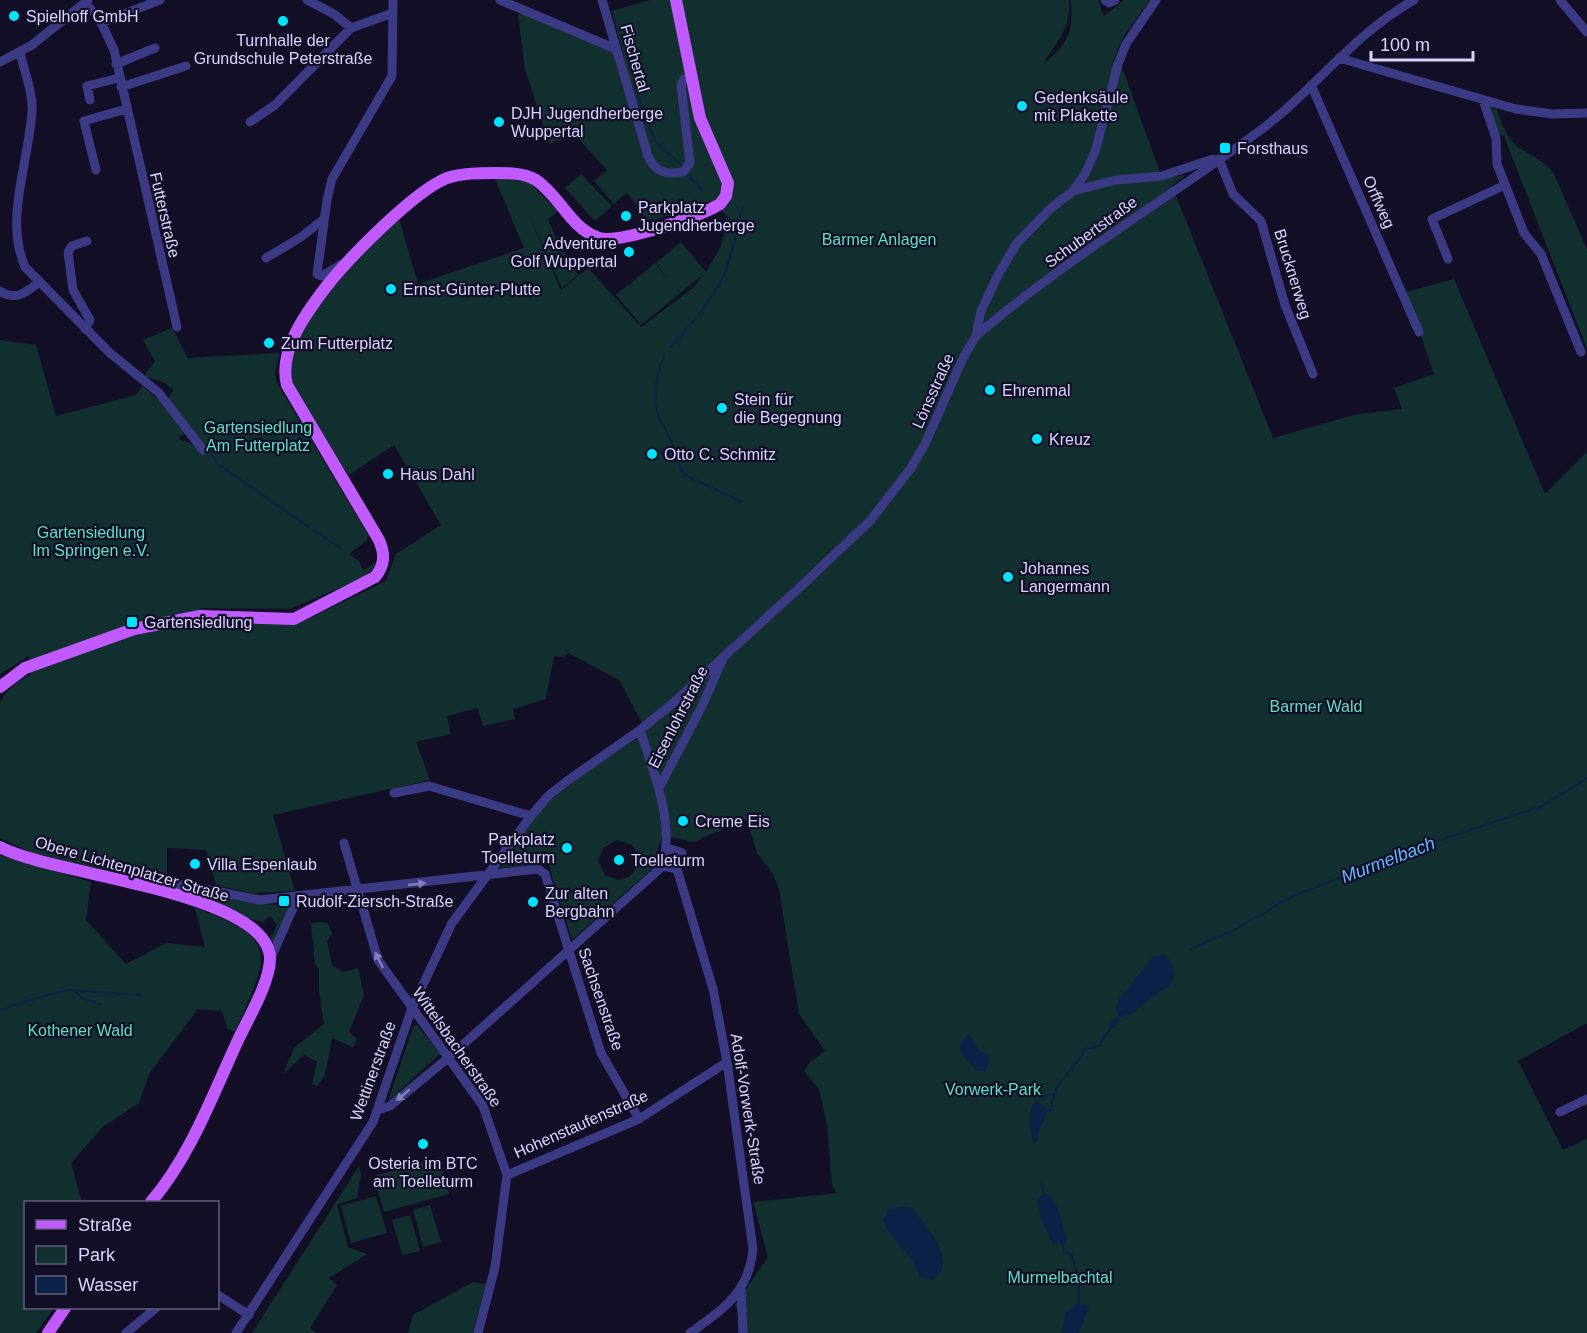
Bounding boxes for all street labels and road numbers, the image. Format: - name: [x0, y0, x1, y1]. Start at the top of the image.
- street label: Fischertal: [617, 22, 653, 94]
- street label: Futterstraße: [147, 171, 183, 259]
- street label: Orffweg: [1360, 173, 1398, 231]
- street label: Schubertstraße: [1042, 193, 1140, 271]
- street label: Brucknerweg: [1271, 227, 1315, 321]
- street label: Lönsstraße: [909, 351, 957, 431]
- street label: Eisenlohrstraße: [645, 663, 711, 771]
- street label: Obere Lichtenplatzer Straße: [33, 833, 231, 905]
- street label: Sachsenstraße: [575, 945, 627, 1053]
- street label: Wittelsbacherstraße: [409, 984, 505, 1110]
- street label: Wettinerstraße: [347, 1019, 399, 1123]
- street label: Adolf-Vorwerk-Straße: [728, 1032, 768, 1186]
- street label: Hohenstaufenstraße: [511, 1087, 651, 1161]

